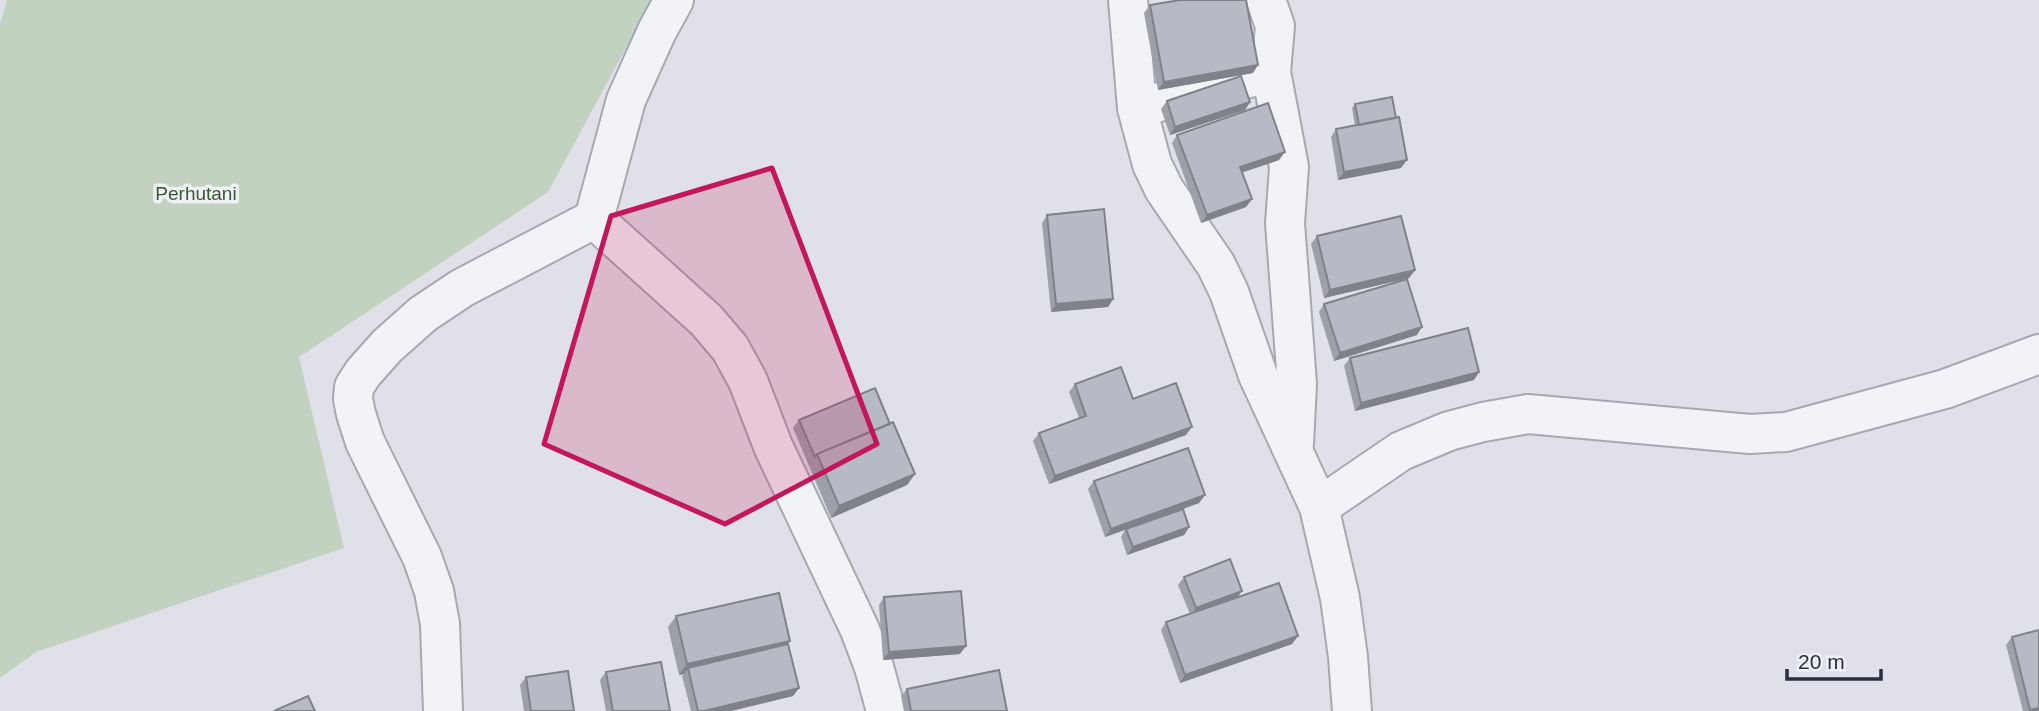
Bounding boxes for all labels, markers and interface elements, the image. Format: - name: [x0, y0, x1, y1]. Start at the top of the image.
- park label: Perhutani: [155, 183, 237, 204]
- scale bar: [1787, 638, 1882, 682]
- text: 20 m: [1798, 650, 1845, 673]

